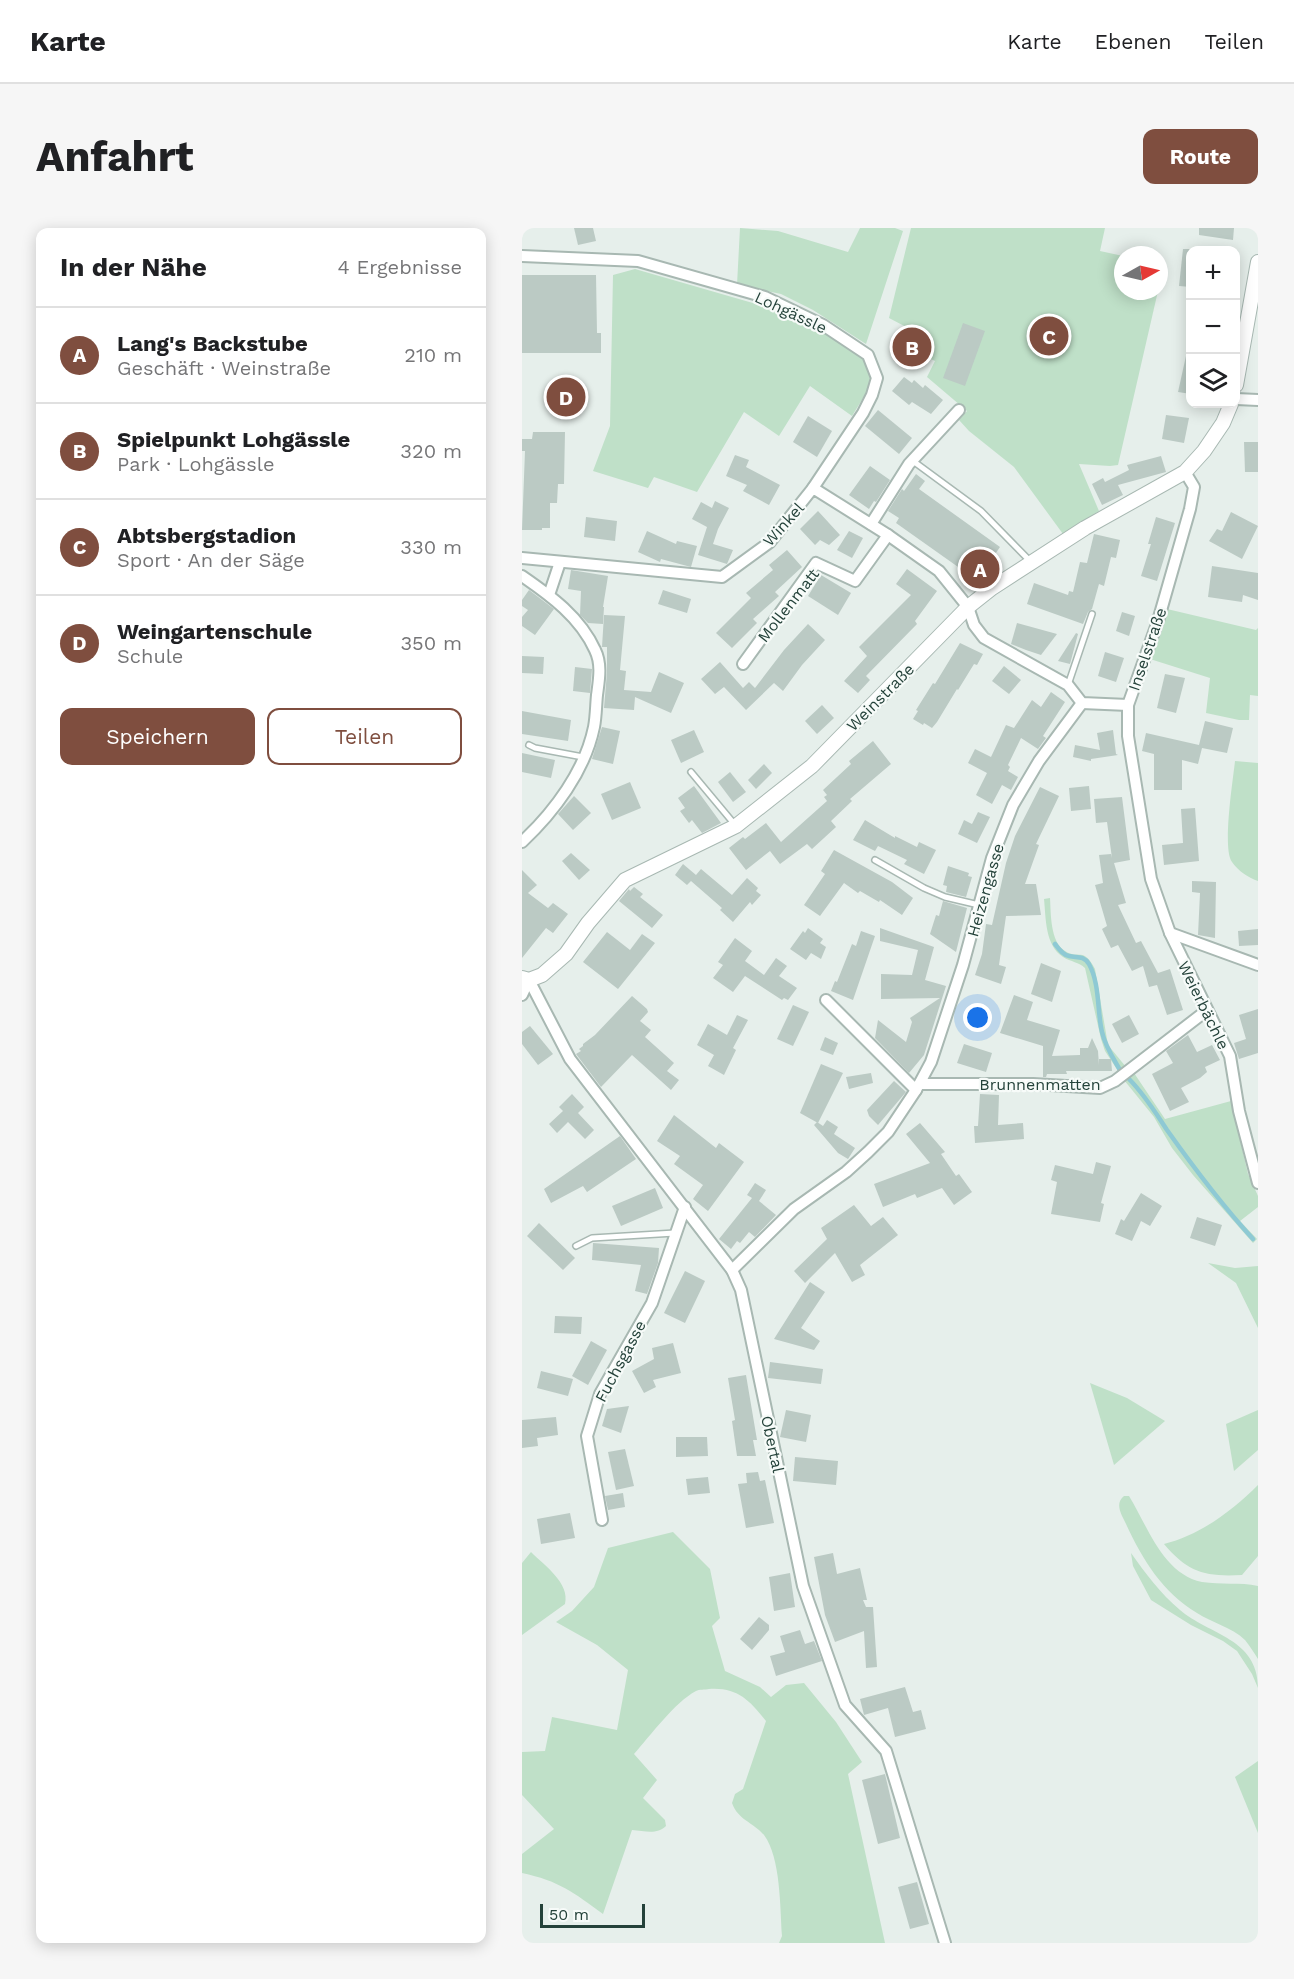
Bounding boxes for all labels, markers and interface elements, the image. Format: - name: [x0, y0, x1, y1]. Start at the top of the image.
- text: Karte: [30, 25, 106, 58]
- text: Karte: [1007, 29, 1062, 54]
- text: Ebenen: [1095, 29, 1171, 54]
- text: Teilen: [1204, 29, 1264, 54]
- button: Route: [1143, 129, 1258, 184]
- text: Anfahrt: [36, 132, 194, 181]
- north arrow: [1114, 246, 1168, 300]
- map controls: [1186, 246, 1240, 408]
- button: +: [1186, 246, 1240, 300]
- text: In der Nähe: [60, 252, 207, 282]
- text: 4 Ergebnisse: [338, 255, 462, 279]
- street label: Lohgässle: [752, 287, 830, 337]
- button: −: [1186, 300, 1240, 354]
- pin: C: [1030, 314, 1068, 358]
- pin: B: [892, 324, 932, 370]
- text: Lang's Backstube: [117, 331, 308, 356]
- text: A: [73, 343, 86, 367]
- text: 210 m: [404, 343, 462, 367]
- button: layers: [1186, 354, 1240, 408]
- text: Geschäft · Weinstraße: [117, 356, 331, 380]
- pin: D: [546, 374, 585, 420]
- text: Spielpunkt Lohgässle: [117, 427, 350, 452]
- text: B: [73, 439, 86, 463]
- text: 320 m: [400, 439, 462, 463]
- text: Park · Lohgässle: [117, 452, 274, 476]
- street label: Winkel: [759, 498, 808, 550]
- text: Abtsbergstadion: [117, 523, 296, 548]
- text: C: [73, 535, 86, 559]
- text: 330 m: [400, 535, 462, 559]
- pin: A: [960, 546, 1000, 592]
- text: Sport · An der Säge: [117, 548, 305, 572]
- street label: Mollenmatt: [754, 564, 823, 646]
- street label: Inselstraße: [1124, 605, 1171, 693]
- text: Weingartenschule: [117, 619, 312, 644]
- text: D: [72, 631, 87, 655]
- text: 350 m: [400, 631, 462, 655]
- text: Schule: [117, 644, 183, 668]
- street label: Weinstraße: [843, 660, 918, 735]
- button: Speichern: [60, 708, 255, 765]
- button: Teilen: [267, 708, 462, 765]
- street label: Heizengasse: [963, 841, 1008, 939]
- street label: Weierbächle: [1174, 958, 1233, 1053]
- your location: [963, 1003, 992, 1032]
- street label: Brunnenmatten: [979, 1075, 1101, 1094]
- street label: Fuchsgasse: [591, 1317, 650, 1405]
- street label: Obertal: [757, 1414, 788, 1474]
- scale bar: [540, 1901, 645, 1928]
- text: 50 m: [549, 1905, 589, 1924]

